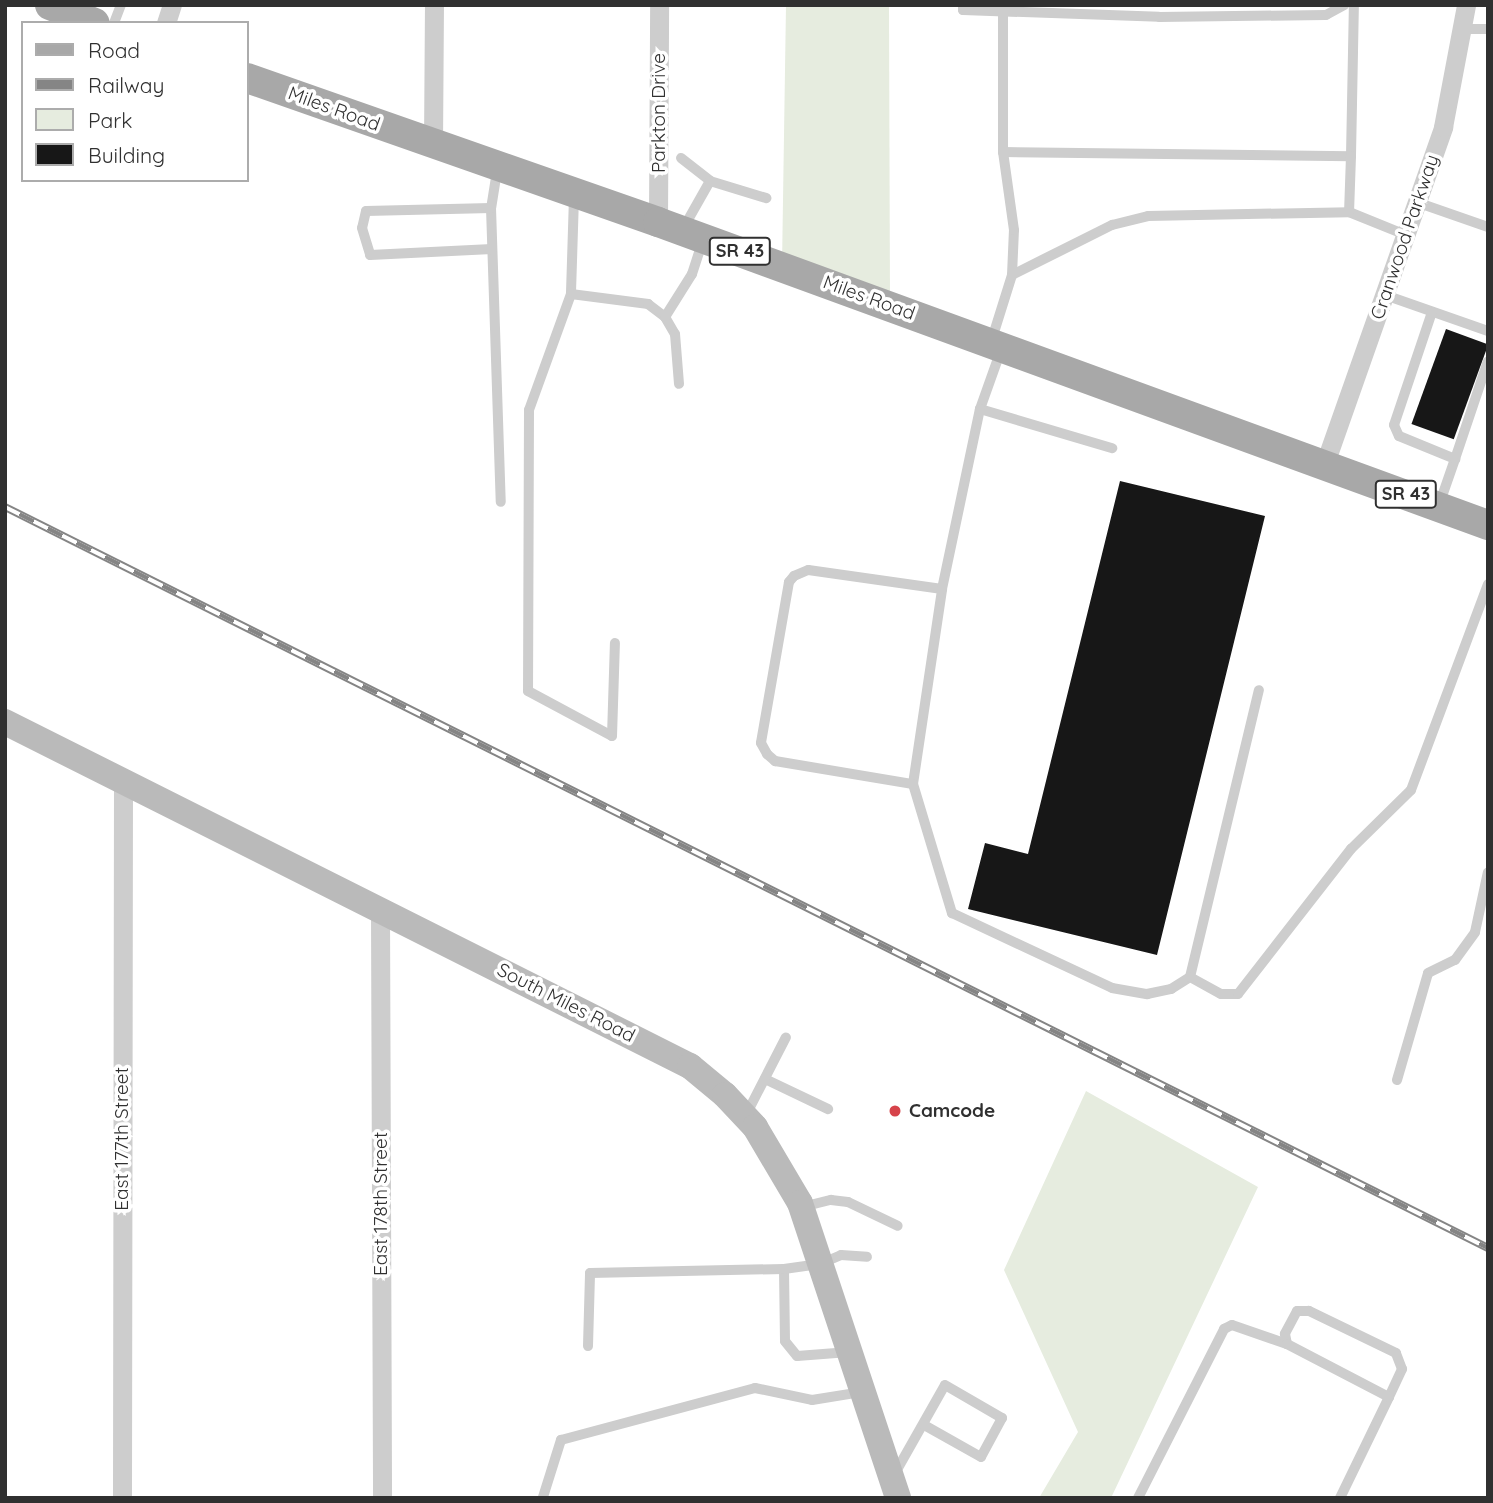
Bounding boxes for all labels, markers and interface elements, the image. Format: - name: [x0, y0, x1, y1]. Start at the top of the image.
- legend: [21, 21, 248, 182]
- text: Road: [88, 37, 140, 63]
- street label: Parkton Drive: [648, 53, 670, 173]
- text: Railway: [88, 72, 164, 98]
- street label: Miles Road: [285, 82, 383, 136]
- text: Park: [88, 107, 132, 133]
- text: Building: [88, 142, 165, 168]
- street label: Cranwood Parkway: [1366, 152, 1444, 322]
- road number: SR 43: [708, 236, 772, 265]
- street label: Miles Road: [820, 271, 918, 325]
- road number: SR 43: [1374, 480, 1438, 508]
- street label: South Miles Road: [493, 958, 639, 1048]
- street label: East 177th Street: [111, 1067, 133, 1211]
- place label: Camcode: [909, 1100, 995, 1122]
- marker: Camcode: [887, 1103, 903, 1119]
- street label: East 178th Street: [370, 1132, 392, 1276]

